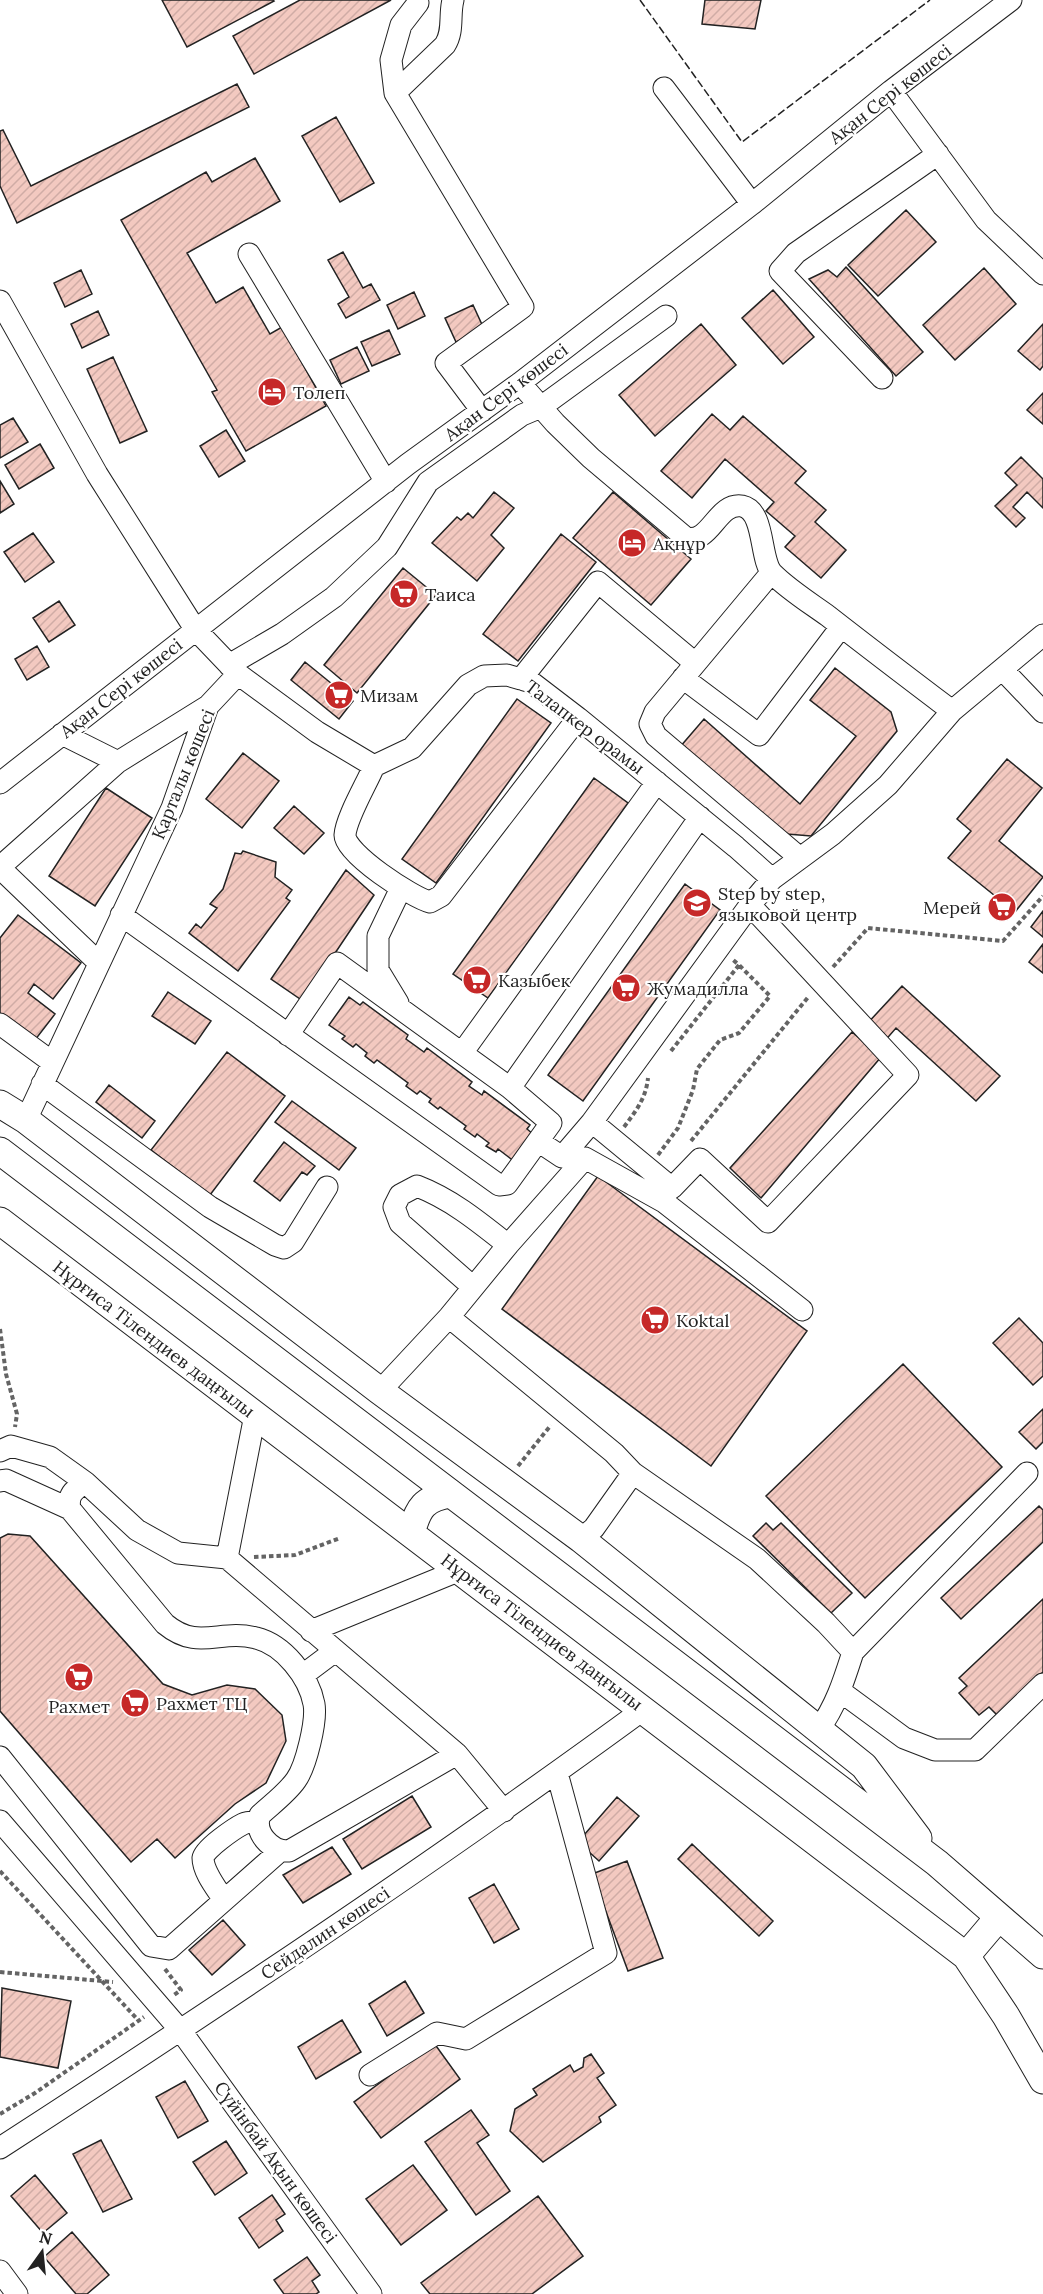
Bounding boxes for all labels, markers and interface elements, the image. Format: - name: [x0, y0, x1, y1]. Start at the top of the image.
- street label: Ақан Сері көшесі: [823, 39, 956, 150]
- street label: Ақан Сері көшесі: [439, 338, 572, 447]
- hotel icon: Толеп: [256, 376, 288, 408]
- place label: Толеп: [293, 381, 346, 404]
- hotel icon: Ақнұр: [616, 527, 648, 559]
- place label: Ақнұр: [652, 532, 706, 555]
- supermarket icon: Таиса: [388, 578, 420, 610]
- place label: Таиса: [425, 583, 476, 606]
- street label: Ақан Сері көшесі: [54, 633, 187, 744]
- street label: Талапкер орамы: [521, 675, 649, 779]
- supermarket icon: Мизам: [323, 679, 355, 711]
- place label: Мизам: [360, 684, 419, 707]
- street label: Қарталы көшесі: [146, 705, 220, 843]
- place label: Step by step, языковой центр: [718, 882, 857, 926]
- school or university icon: Step by step, языковой центр: [681, 887, 713, 919]
- supermarket icon: Мерей: [986, 891, 1018, 923]
- place label: Мерей: [923, 896, 981, 919]
- supermarket icon: Казыбек: [461, 964, 493, 996]
- place label: Казыбек: [498, 969, 571, 992]
- supermarket icon: Жумадилла: [610, 972, 642, 1004]
- place label: Жумадилла: [647, 977, 748, 1000]
- street label: Нұрғиса Тілендиев даңғылы: [48, 1255, 260, 1423]
- supermarket icon: Koktal: [639, 1304, 671, 1336]
- place label: Koktal: [676, 1309, 729, 1332]
- street label: Нұрғиса Тілендиев даңғылы: [436, 1548, 648, 1716]
- supermarket icon: Рахмет: [63, 1661, 95, 1693]
- supermarket icon: Рахмет ТЦ: [119, 1687, 151, 1719]
- place label: Рахмет ТЦ: [156, 1692, 247, 1715]
- place label: Рахмет: [48, 1695, 110, 1718]
- street label: Сейдалин көшесі: [256, 1881, 394, 1985]
- street label: Сүйінбай Ақын көшесі: [210, 2077, 342, 2247]
- north arrow: [12, 2222, 72, 2282]
- text: N: [37, 2226, 54, 2249]

